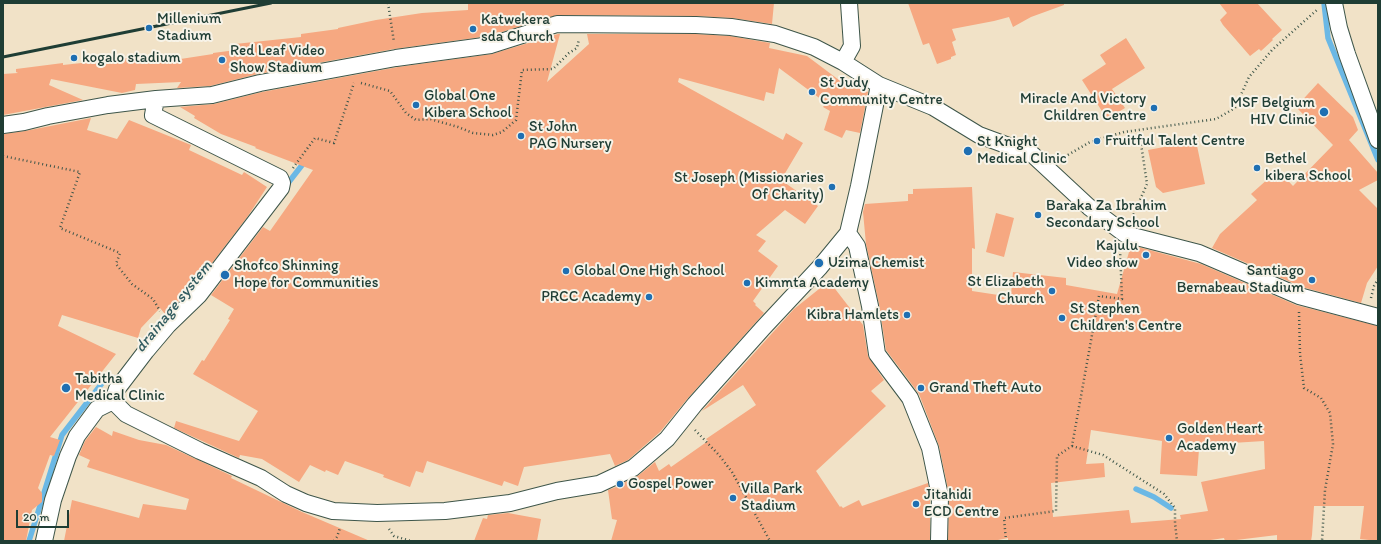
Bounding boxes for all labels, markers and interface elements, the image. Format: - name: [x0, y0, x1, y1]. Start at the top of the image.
- place label: Millenium Stadium: [157, 10, 221, 45]
- place label: Katwekera sda Church: [481, 11, 554, 46]
- marker: Millenium Stadium: [144, 23, 154, 33]
- marker: Katwekera sda Church: [468, 24, 478, 34]
- place label: Red Leaf Video Show Stadium: [230, 42, 325, 77]
- place label: kogalo stadium: [82, 49, 181, 67]
- marker: kogalo stadium: [69, 53, 79, 63]
- marker: Red Leaf Video Show Stadium: [217, 55, 227, 65]
- place label: St Judy Community Centre: [820, 74, 943, 109]
- place label: Global One Kibera School: [424, 87, 512, 122]
- marker: St Judy Community Centre: [807, 87, 817, 97]
- place label: Miracle And Victory Children Centre: [1020, 90, 1146, 125]
- place label: MSF Belgium HIV Clinic: [1230, 94, 1315, 129]
- marker: Global One Kibera School: [411, 100, 421, 110]
- marker: Miracle And Victory Children Centre: [1149, 103, 1159, 113]
- marker: MSF Belgium HIV Clinic: [1318, 106, 1330, 118]
- place label: St John PAG Nursery: [529, 118, 612, 153]
- marker: St John PAG Nursery: [516, 131, 526, 141]
- place label: Fruitful Talent Centre: [1105, 132, 1245, 150]
- place label: St Knight Medical Clinic: [977, 133, 1067, 168]
- marker: Fruitful Talent Centre: [1092, 136, 1102, 146]
- marker: St Knight Medical Clinic: [962, 145, 974, 157]
- place label: Bethel kibera School: [1265, 150, 1351, 185]
- marker: Bethel kibera School: [1252, 163, 1262, 173]
- place label: St Joseph (Missionaries Of Charity): [674, 169, 824, 204]
- marker: St Joseph (Missionaries Of Charity): [827, 182, 837, 192]
- place label: Baraka Za Ibrahim Secondary School: [1046, 197, 1167, 232]
- marker: Baraka Za Ibrahim Secondary School: [1033, 210, 1043, 220]
- place label: Kajulu Video show: [1067, 237, 1138, 272]
- marker: Kajulu Video show: [1141, 250, 1151, 260]
- place label: Uzima Chemist: [828, 254, 925, 272]
- water label: drainage system: [131, 257, 217, 357]
- place label: Shofco Shinning Hope for Communities: [234, 257, 378, 292]
- marker: Uzima Chemist: [813, 257, 825, 269]
- place label: Global One High School: [574, 262, 725, 280]
- place label: Santiago Bernabeau Stadium: [1177, 262, 1304, 297]
- marker: Global One High School: [561, 266, 571, 276]
- marker: Shofco Shinning Hope for Communities: [219, 269, 231, 281]
- place label: St Elizabeth Church: [968, 273, 1044, 308]
- place label: Kimmta Academy: [755, 274, 869, 292]
- marker: Santiago Bernabeau Stadium: [1307, 275, 1317, 285]
- marker: Kimmta Academy: [742, 278, 752, 288]
- marker: St Elizabeth Church: [1047, 286, 1057, 296]
- place label: PRCC Academy: [541, 288, 641, 306]
- marker: PRCC Academy: [644, 292, 654, 302]
- place label: St Stephen Children's Centre: [1070, 300, 1182, 335]
- place label: Kibra Hamlets: [807, 306, 899, 324]
- marker: Kibra Hamlets: [902, 310, 912, 320]
- marker: St Stephen Children's Centre: [1057, 313, 1067, 323]
- place label: Tabitha Medical Clinic: [75, 370, 165, 405]
- place label: Grand Theft Auto: [929, 379, 1042, 397]
- marker: Tabitha Medical Clinic: [60, 382, 72, 394]
- marker: Grand Theft Auto: [916, 383, 926, 393]
- place label: Golden Heart Academy: [1177, 420, 1263, 455]
- marker: Golden Heart Academy: [1164, 433, 1174, 443]
- place label: Gospel Power: [628, 475, 714, 493]
- marker: Gospel Power: [615, 479, 625, 489]
- place label: Villa Park Stadium: [741, 480, 802, 515]
- place label: Jitahidi ECD Centre: [924, 486, 999, 521]
- marker: Villa Park Stadium: [728, 493, 738, 503]
- marker: Jitahidi ECD Centre: [911, 499, 921, 509]
- scale bar: [18, 502, 71, 528]
- text: 20 m: [23, 510, 50, 524]

